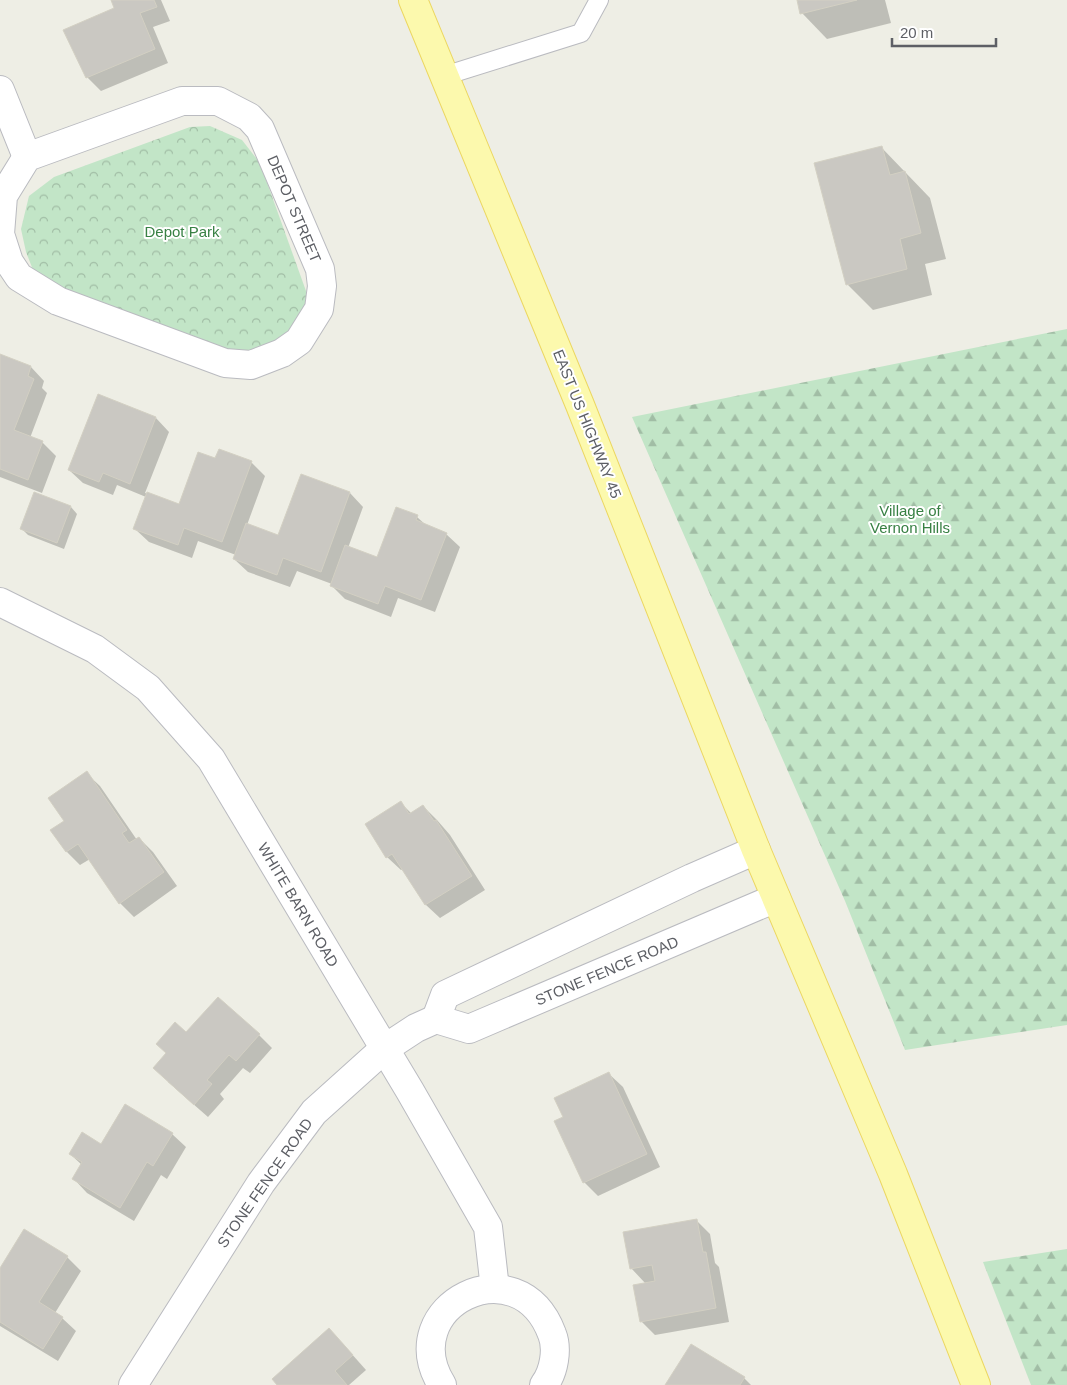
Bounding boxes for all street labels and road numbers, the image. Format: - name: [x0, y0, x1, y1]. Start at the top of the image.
- street label: DEPOT STREET: [264, 153, 325, 265]
- street label: EAST US HIGHWAY 45: [550, 347, 625, 501]
- street label: WHITE BARN ROAD: [255, 840, 342, 970]
- street label: STONE FENCE ROAD: [533, 933, 681, 1008]
- street label: STONE FENCE ROAD: [213, 1115, 316, 1251]

